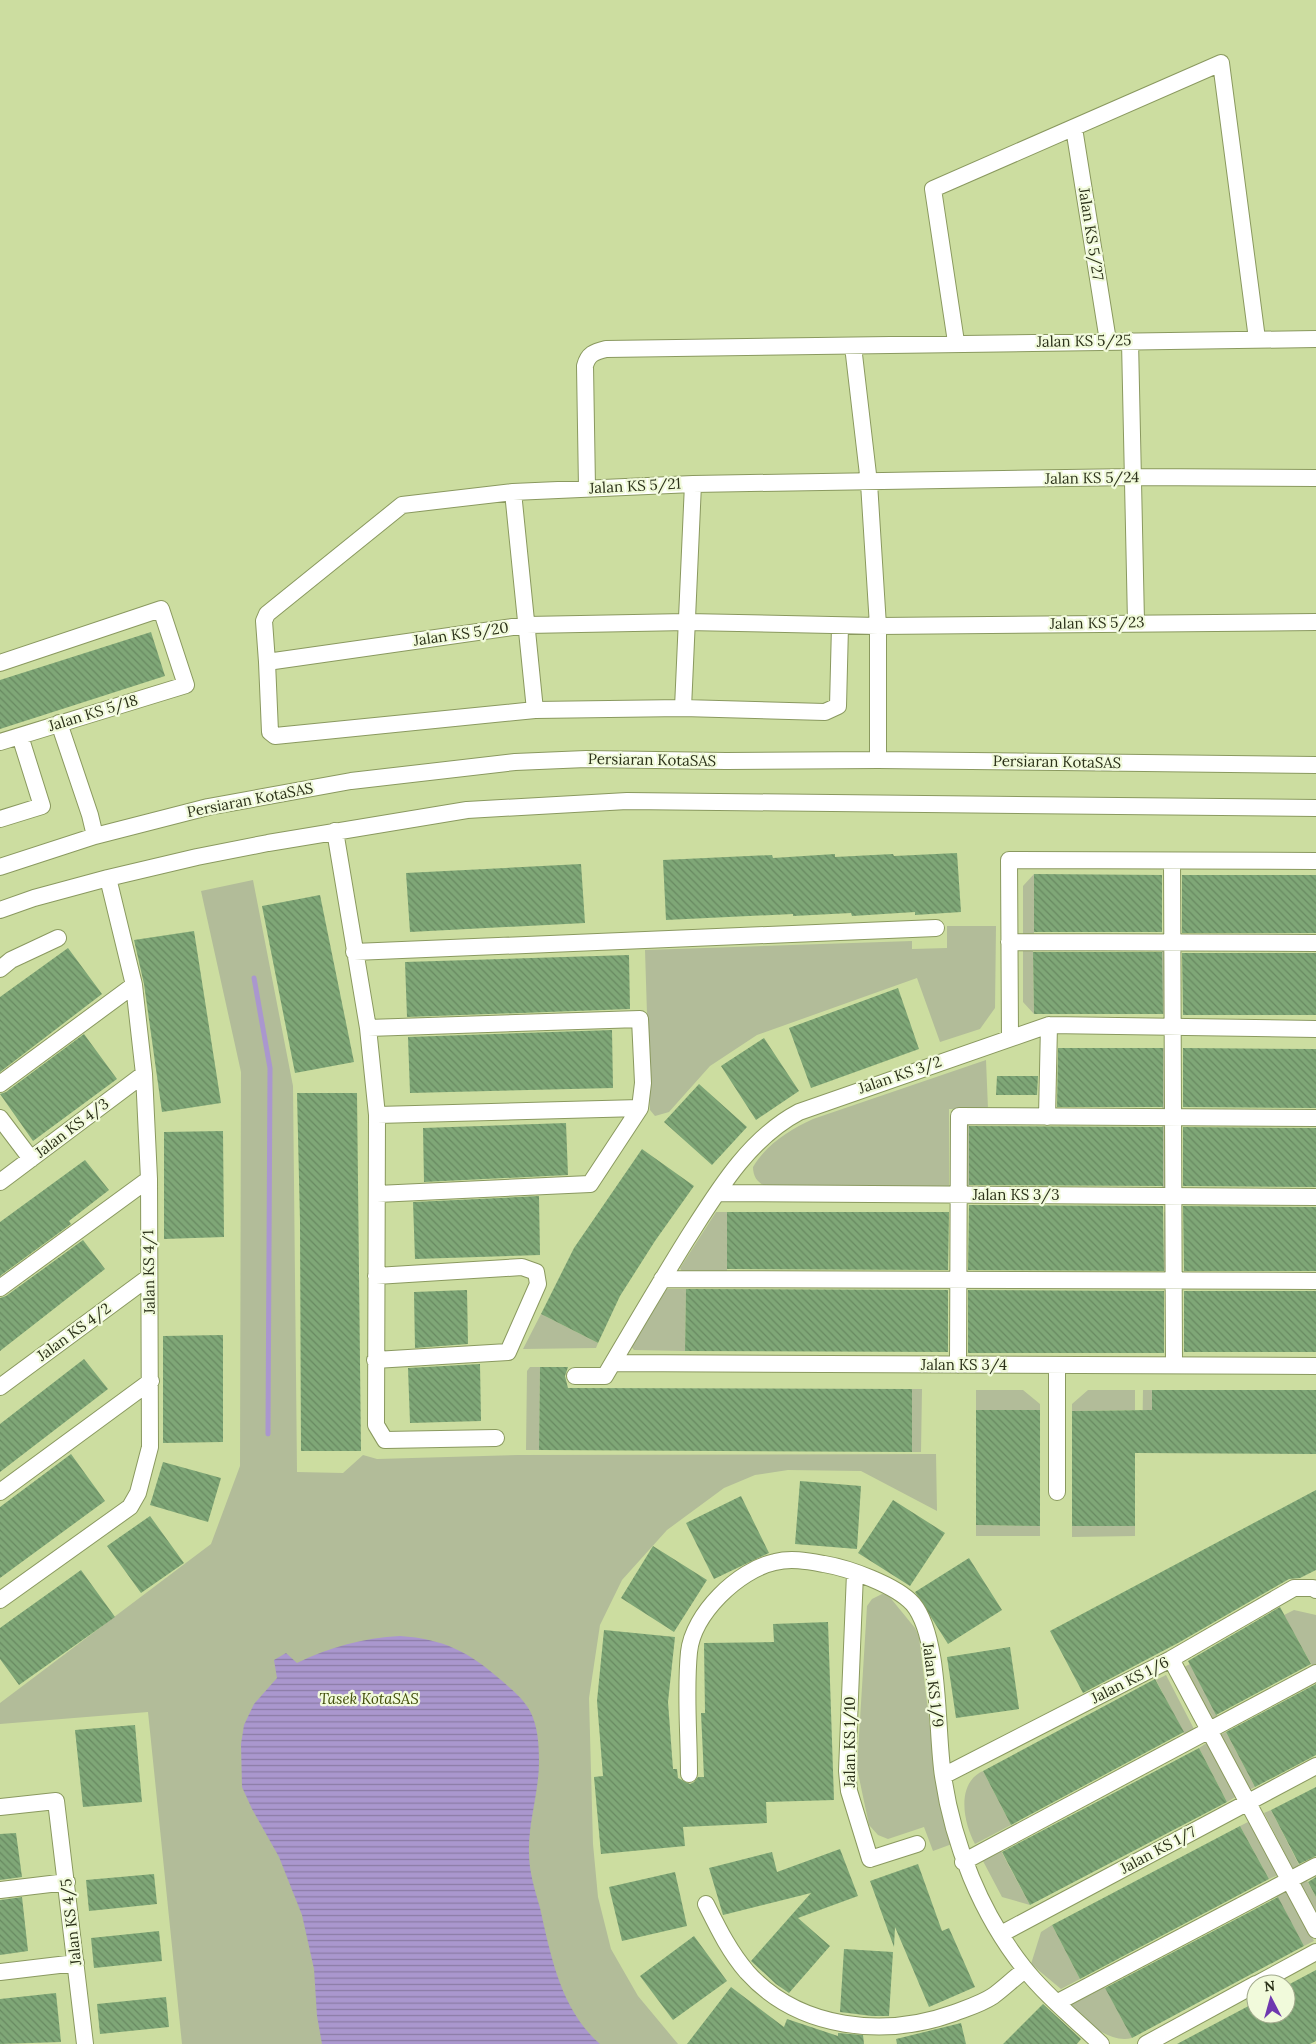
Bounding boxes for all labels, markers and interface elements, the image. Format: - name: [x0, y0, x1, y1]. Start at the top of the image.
- street label: Jalan KS 5/27: [1074, 185, 1108, 282]
- street label: Jalan KS 5/25: [1035, 330, 1132, 352]
- street label: Jalan KS 5/24: [1044, 467, 1139, 489]
- street label: Jalan KS 5/21: [587, 474, 682, 498]
- street label: Jalan KS 5/23: [1048, 612, 1145, 634]
- street label: Jalan KS 5/20: [411, 617, 510, 651]
- street label: Jalan KS 5/18: [45, 690, 140, 736]
- street label: Persiaran KotaSAS: [588, 749, 716, 770]
- street label: Persiaran KotaSAS: [993, 751, 1121, 772]
- street label: Persiaran KotaSAS: [185, 778, 315, 821]
- street label: Jalan KS 3/2: [855, 1051, 944, 1099]
- street label: Jalan KS 4/3: [30, 1094, 113, 1163]
- street label: Jalan KS 3/3: [971, 1185, 1060, 1205]
- street label: Jalan KS 4/1: [138, 1230, 160, 1315]
- street label: Jalan KS 4/2: [32, 1298, 115, 1366]
- street label: Jalan KS 3/4: [920, 1355, 1007, 1375]
- street label: Jalan KS 1/9: [918, 1641, 948, 1728]
- street label: Jalan KS 1/6: [1087, 1652, 1172, 1709]
- park label: Tasek KotaSAS: [319, 1689, 419, 1708]
- street label: Jalan KS 1/10: [840, 1697, 860, 1789]
- street label: Jalan KS 1/7: [1116, 1822, 1199, 1879]
- street label: Jalan KS 4/5: [56, 1878, 86, 1967]
- north arrow: [1246, 1974, 1296, 2024]
- text: N: [1263, 1977, 1276, 1996]

